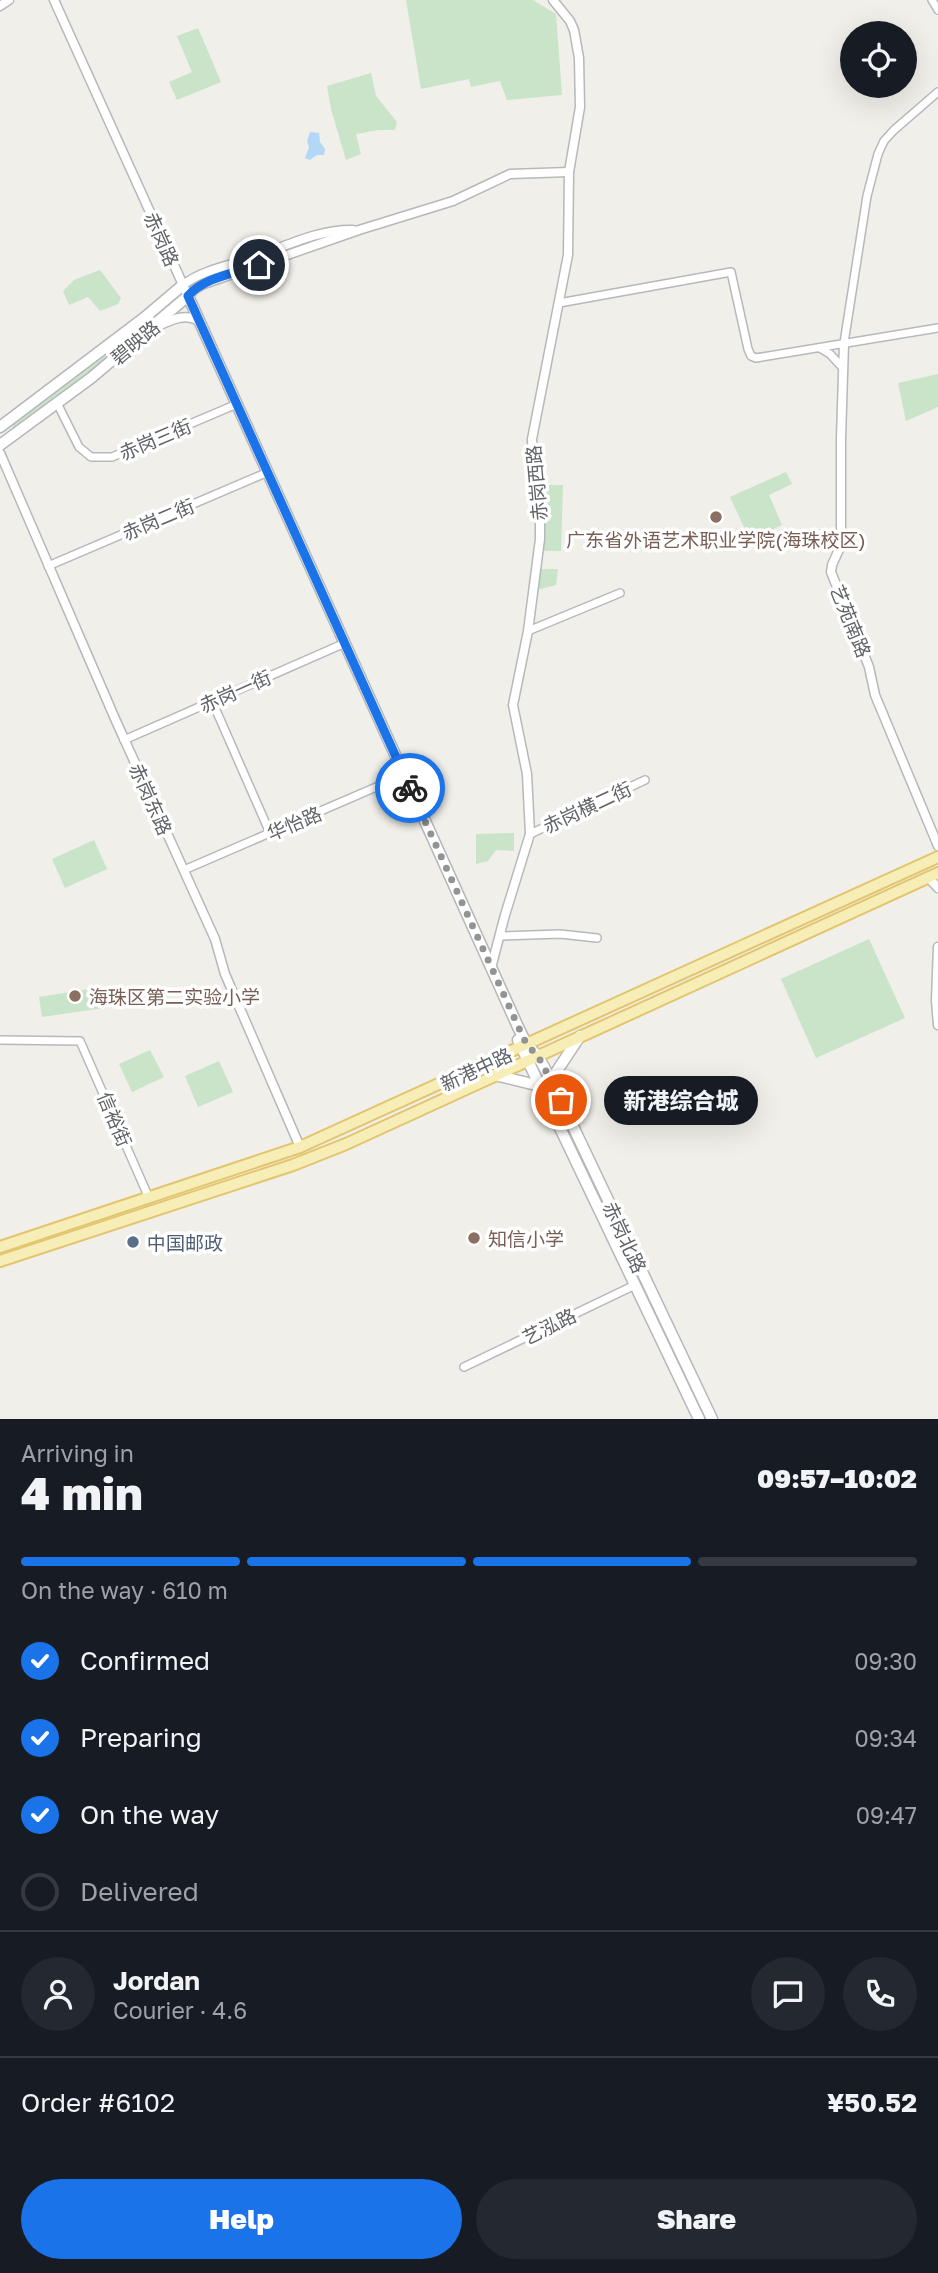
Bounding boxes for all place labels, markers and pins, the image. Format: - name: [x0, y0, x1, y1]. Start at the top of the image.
- pin: [229, 235, 289, 295]
- marker: 广东省外语艺术职业学院(海珠校区): [708, 509, 724, 525]
- place label: 广东省外语艺术职业学院(海珠校区): [566, 528, 866, 551]
- place label: 海珠区第二实验小学: [89, 985, 260, 1008]
- marker: 海珠区第二实验小学: [67, 988, 83, 1004]
- pin: [531, 1070, 591, 1130]
- callout: 新港综合城: [603, 1076, 757, 1124]
- place label: 知信小学: [488, 1227, 564, 1250]
- marker: 知信小学: [466, 1230, 482, 1246]
- place label: 中国邮政: [147, 1231, 223, 1254]
- marker: 中国邮政: [125, 1234, 141, 1250]

